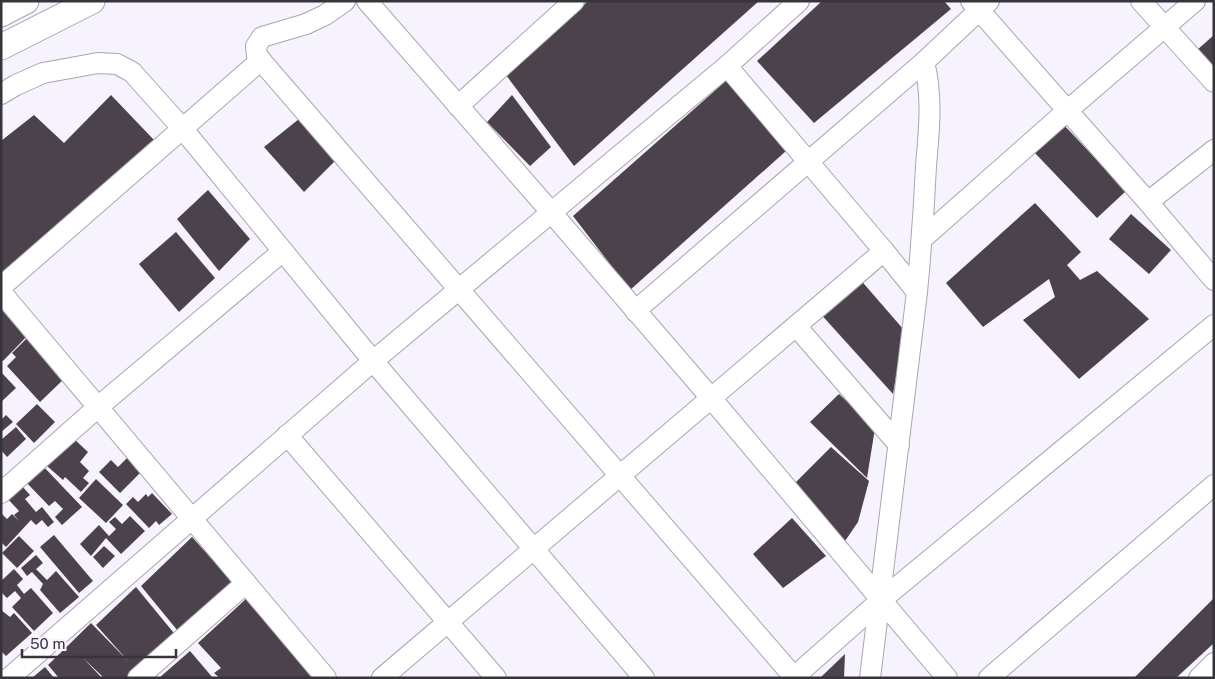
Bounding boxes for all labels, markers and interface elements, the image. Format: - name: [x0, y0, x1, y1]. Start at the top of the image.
- scale bar: [22, 626, 176, 658]
- text: 50 m: [30, 635, 65, 652]

